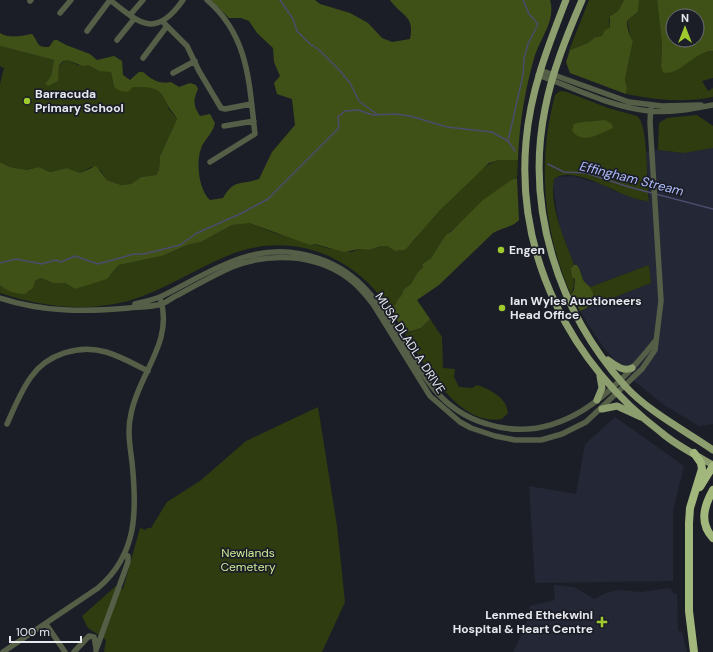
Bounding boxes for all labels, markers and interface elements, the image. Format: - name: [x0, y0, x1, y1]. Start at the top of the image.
- north arrow: [665, 8, 705, 48]
- text: N: [681, 11, 689, 25]
- place label: Barracuda Primary School: [35, 86, 124, 116]
- marker: Barracuda Primary School: [22, 96, 32, 106]
- water label: Effingham Stream: [578, 157, 686, 200]
- place label: Engen: [509, 242, 545, 258]
- marker: Engen: [496, 245, 506, 255]
- street label: MUSA DLADLA DRIVE: [371, 289, 449, 397]
- place label: Ian Wyles Auctioneers Head Office: [510, 293, 642, 323]
- marker: Ian Wyles Auctioneers Head Office: [497, 303, 507, 313]
- park label: Newlands Cemetery: [220, 545, 276, 575]
- place label: Lenmed Ethekwini Hospital & Heart Centre: [453, 607, 593, 637]
- marker: Lenmed Ethekwini Hospital & Heart Centre: [596, 616, 608, 628]
- scale bar: [10, 618, 81, 644]
- text: 100 m: [16, 624, 50, 640]

